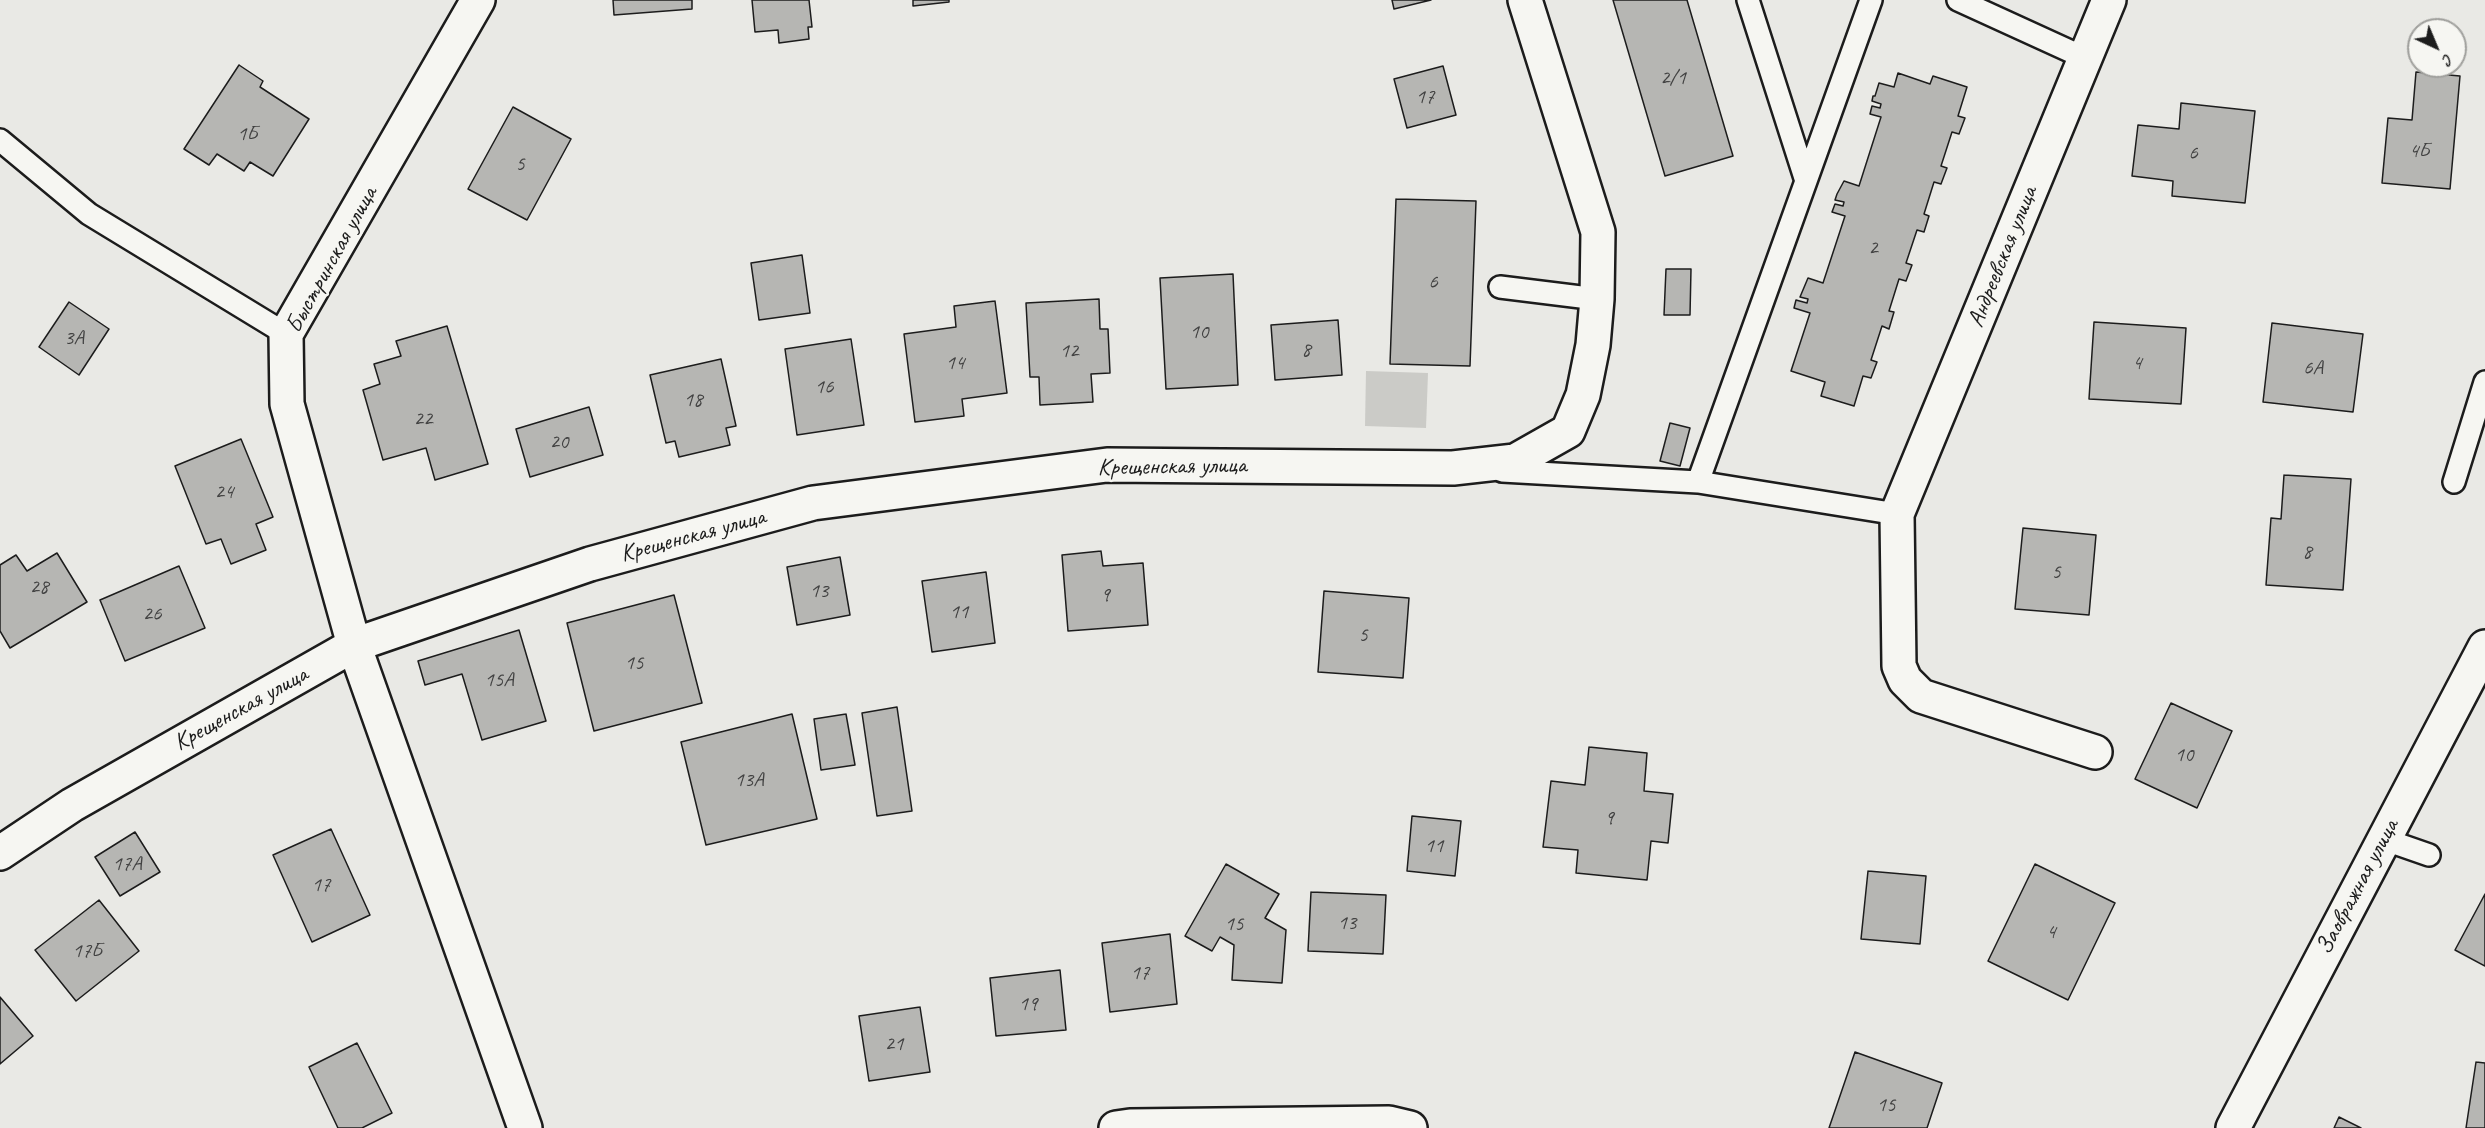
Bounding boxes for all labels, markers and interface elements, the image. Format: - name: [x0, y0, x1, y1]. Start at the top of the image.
- north arrow: [2407, 18, 2467, 78]
- text: С: [2438, 50, 2458, 69]
- house number: 2/1: [1660, 65, 1686, 91]
- house number: 17: [1416, 84, 1434, 110]
- house number: 1Б: [237, 121, 257, 147]
- house number: 4Б: [2409, 138, 2429, 164]
- house number: 6: [2188, 140, 2198, 166]
- house number: 5: [515, 151, 525, 177]
- street label: Быстринская улица: [280, 182, 384, 338]
- street label: Андреевская улица: [1962, 182, 2044, 332]
- house number: 2: [1868, 235, 1878, 261]
- house number: 6: [1428, 269, 1438, 295]
- house number: 10: [1190, 319, 1208, 345]
- house number: 3А: [64, 325, 84, 351]
- house number: 8: [1301, 337, 1311, 363]
- house number: 12: [1060, 338, 1078, 364]
- house number: 14: [946, 350, 964, 376]
- house number: 4: [2132, 350, 2142, 376]
- house number: 6А: [2303, 355, 2323, 381]
- house number: 16: [815, 374, 833, 400]
- house number: 18: [684, 387, 702, 413]
- house number: 22: [414, 406, 432, 432]
- house number: 20: [550, 429, 568, 455]
- street label: Крещенская улица: [1097, 451, 1247, 483]
- house number: 24: [215, 479, 233, 505]
- street label: Крещенская улица: [617, 503, 769, 569]
- house number: 8: [2302, 539, 2312, 565]
- house number: 5: [2051, 559, 2061, 585]
- house number: 28: [30, 574, 48, 600]
- house number: 13: [810, 578, 828, 604]
- house number: 9: [1100, 582, 1110, 608]
- house number: 11: [950, 599, 968, 625]
- house number: 26: [143, 601, 161, 627]
- house number: 5: [1358, 622, 1368, 648]
- house number: 15: [625, 650, 643, 676]
- street label: Крещенская улица: [169, 660, 313, 758]
- house number: 15А: [484, 667, 514, 693]
- house number: 10: [2175, 742, 2193, 768]
- house number: 13А: [734, 767, 764, 793]
- house number: 9: [1604, 805, 1614, 831]
- street label: Заовражная улица: [2310, 815, 2406, 959]
- house number: 11: [1425, 833, 1443, 859]
- house number: 17А: [112, 851, 142, 877]
- house number: 17: [312, 872, 330, 898]
- house number: 13: [1338, 910, 1356, 936]
- house number: 15: [1225, 911, 1243, 937]
- house number: 4: [2046, 919, 2056, 945]
- house number: 17Б: [72, 938, 102, 964]
- house number: 17: [1131, 960, 1149, 986]
- house number: 19: [1019, 991, 1037, 1017]
- house number: 21: [885, 1031, 903, 1057]
- house number: 15: [1877, 1092, 1895, 1118]

